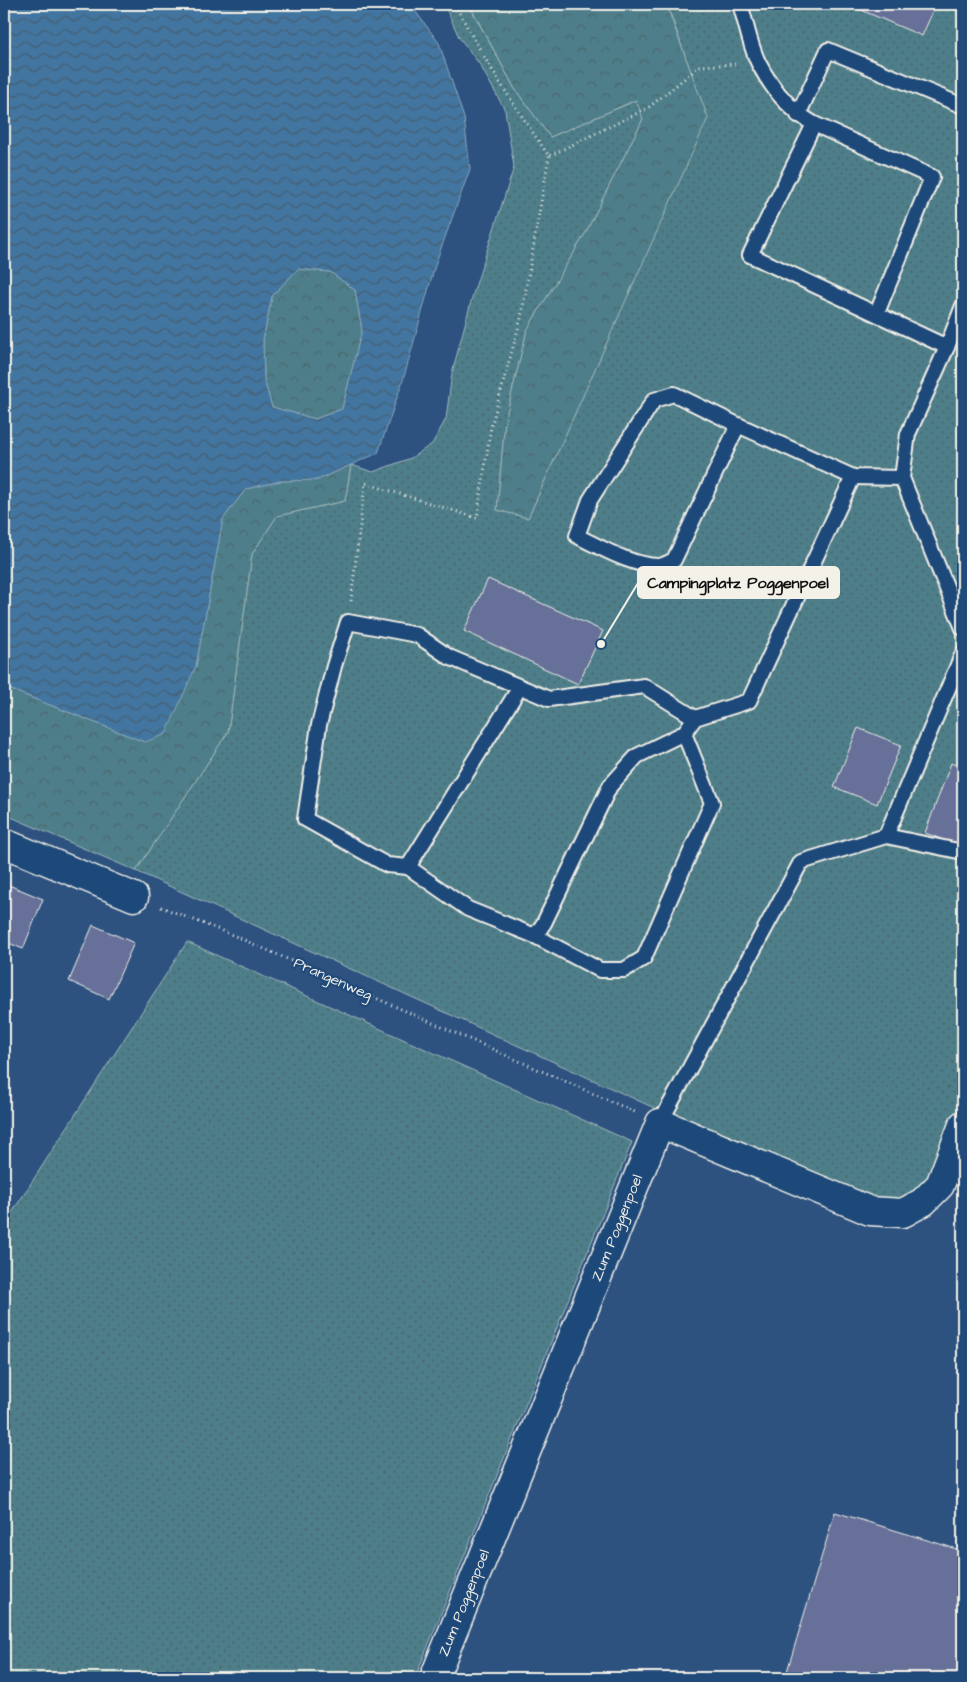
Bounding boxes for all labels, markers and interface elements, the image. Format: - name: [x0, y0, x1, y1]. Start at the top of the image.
- callout: Campingplatz Poggenpoel: [638, 567, 839, 598]
- text: Campingplatz Poggenpoel: [647, 572, 829, 596]
- street label: Prangenweg: [290, 952, 376, 1007]
- street label: Zum Poggenpoel: [586, 1171, 649, 1285]
- street label: Zum Poggenpoel: [433, 1546, 496, 1660]

